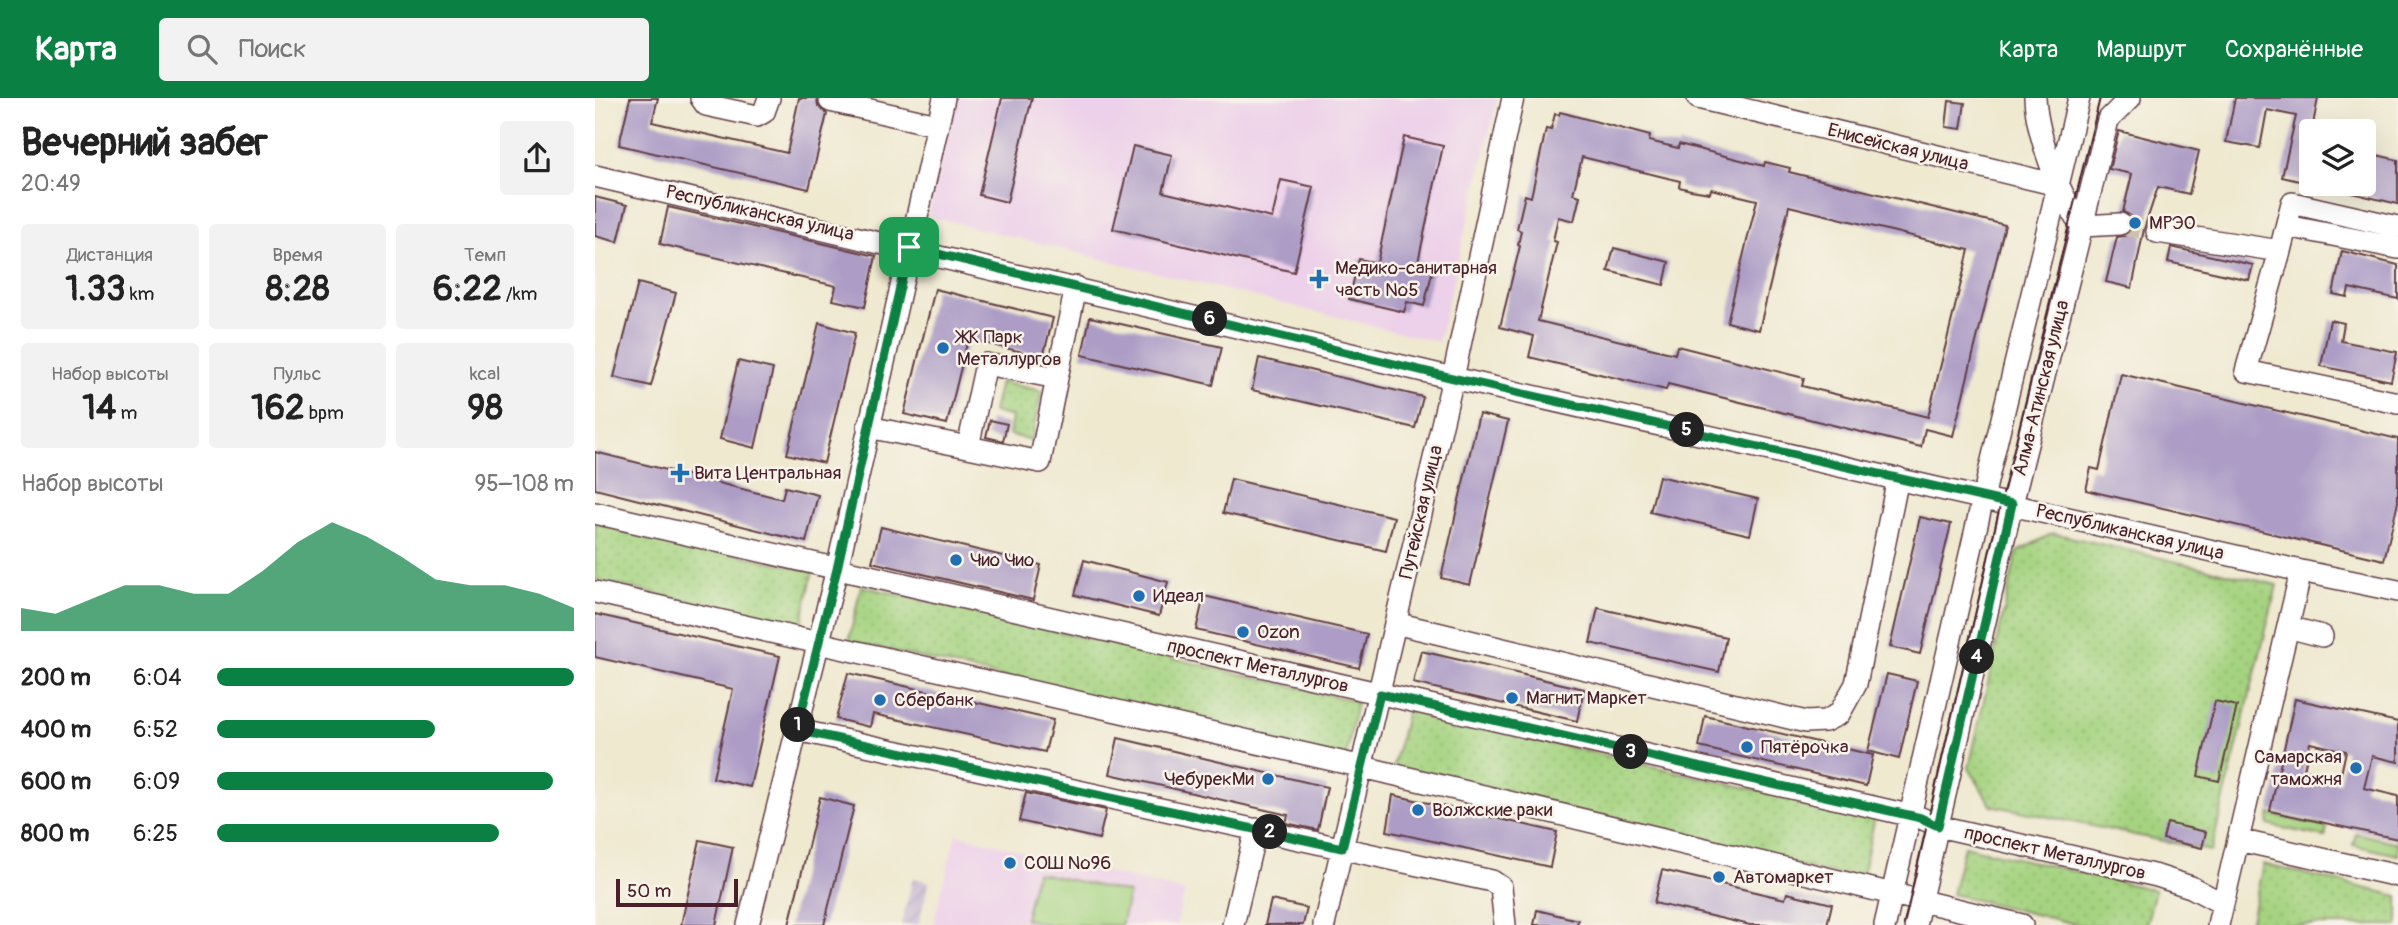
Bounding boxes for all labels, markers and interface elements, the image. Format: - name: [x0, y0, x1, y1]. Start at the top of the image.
- search box: [159, 18, 649, 81]
- text: Карта: [35, 29, 117, 70]
- icon: search: [183, 30, 221, 68]
- text: Поиск: [239, 33, 307, 65]
- text: Карта: [1999, 35, 2058, 64]
- text: Маршрут: [2096, 35, 2187, 64]
- text: Сохранённые: [2225, 35, 2363, 64]
- street label: Енисейская улица: [1825, 118, 1971, 176]
- text: Вечерний забег: [21, 119, 268, 167]
- map controls: [2299, 119, 2376, 196]
- button: layers: [2299, 119, 2376, 196]
- button: share: [500, 121, 574, 195]
- text: 20:49: [21, 169, 81, 198]
- street label: Республиканская улица: [664, 180, 857, 246]
- place label: МРЭО: [2149, 211, 2196, 235]
- marker: МРЭО: [2127, 215, 2143, 231]
- pin: [879, 217, 939, 277]
- icon: arrive: [890, 228, 928, 266]
- text: Дистанция: [67, 243, 153, 267]
- text: Время: [272, 243, 323, 267]
- text: Темп: [464, 243, 506, 267]
- place label: Медико-санитарная часть №5: [1335, 256, 1497, 302]
- text: 1.33: [65, 267, 126, 311]
- text: 8:28: [265, 267, 330, 311]
- text: 6:22: [433, 267, 502, 311]
- marker: Медико-санитарная часть №5: [1309, 269, 1329, 289]
- text: km: [126, 282, 155, 306]
- text: /km: [502, 282, 537, 306]
- street label: Алма-Атинская улица: [2008, 298, 2074, 478]
- pin: 6: [1193, 302, 1227, 336]
- text: 6: [1204, 306, 1215, 330]
- place label: ЖК Парк Металлургов: [954, 325, 1062, 371]
- marker: ЖК Парк Металлургов: [935, 340, 951, 356]
- text: Набор высоты: [51, 362, 169, 386]
- text: Пульс: [274, 362, 321, 386]
- text: kcal: [470, 362, 501, 386]
- text: 14: [82, 386, 116, 430]
- text: 162: [251, 386, 305, 430]
- text: 98: [467, 386, 503, 430]
- text: m: [116, 401, 137, 425]
- text: bpm: [305, 401, 344, 425]
- pin: 5: [1669, 412, 1705, 448]
- text: 5: [1681, 417, 1692, 441]
- street label: Путейская улица: [1394, 443, 1448, 581]
- place label: Вита Центральная: [694, 461, 841, 485]
- marker: Вита Центральная: [672, 465, 688, 481]
- text: Набор высоты: [21, 469, 163, 498]
- text: 95–108 m: [474, 469, 574, 498]
- street label: Республиканская улица: [2034, 499, 2227, 565]
- place label: Чио Чио: [970, 548, 1034, 572]
- marker: Чио Чио: [948, 552, 964, 568]
- place label: Идеал: [1153, 584, 1204, 608]
- marker: Идеал: [1131, 588, 1147, 604]
- place label: Ozon: [1257, 620, 1300, 644]
- marker: Ozon: [1235, 624, 1251, 640]
- street label: проспект Металлургов: [1165, 633, 1351, 699]
- pin: 4: [1959, 640, 1995, 674]
- text: 4: [1971, 644, 1982, 668]
- text: 200 m: [21, 663, 91, 692]
- text: 6:04: [133, 663, 182, 692]
- place label: Магнит Маркет: [1526, 686, 1647, 710]
- place label: Сбербанк: [894, 688, 974, 712]
- marker: Магнит Маркет: [1504, 690, 1520, 706]
- marker: Сбербанк: [872, 692, 888, 708]
- pin: 1: [781, 708, 815, 742]
- text: 1: [794, 712, 801, 736]
- text: 400 m: [21, 715, 91, 744]
- text: 6:52: [133, 715, 178, 744]
- pin: 3: [1613, 734, 1649, 770]
- place label: Пятёрочка: [1761, 735, 1849, 759]
- text: 3: [1625, 739, 1636, 763]
- marker: Пятёрочка: [1739, 739, 1755, 755]
- place label: Самарская таможня: [2254, 745, 2342, 791]
- marker: Самарская таможня: [2348, 760, 2364, 776]
- text: 600 m: [21, 767, 91, 796]
- text: 6:09: [133, 767, 180, 796]
- place label: ЧебурекМи: [1164, 767, 1255, 791]
- marker: ЧебурекМи: [1260, 771, 1276, 787]
- place label: Волжские раки: [1432, 798, 1553, 822]
- marker: Волжские раки: [1410, 802, 1426, 818]
- pin: 2: [1253, 814, 1287, 850]
- text: 800 m: [21, 819, 89, 848]
- text: 6:25: [133, 819, 178, 848]
- text: 2: [1264, 819, 1275, 843]
- street label: проспект Металлургов: [1962, 820, 2148, 886]
- place label: СОШ №96: [1024, 851, 1111, 875]
- marker: СОШ №96: [1002, 855, 1018, 871]
- place label: Автомаркет: [1733, 865, 1834, 889]
- marker: Автомаркет: [1711, 869, 1727, 885]
- scale bar: [616, 876, 739, 908]
- text: 50 m: [627, 879, 671, 903]

